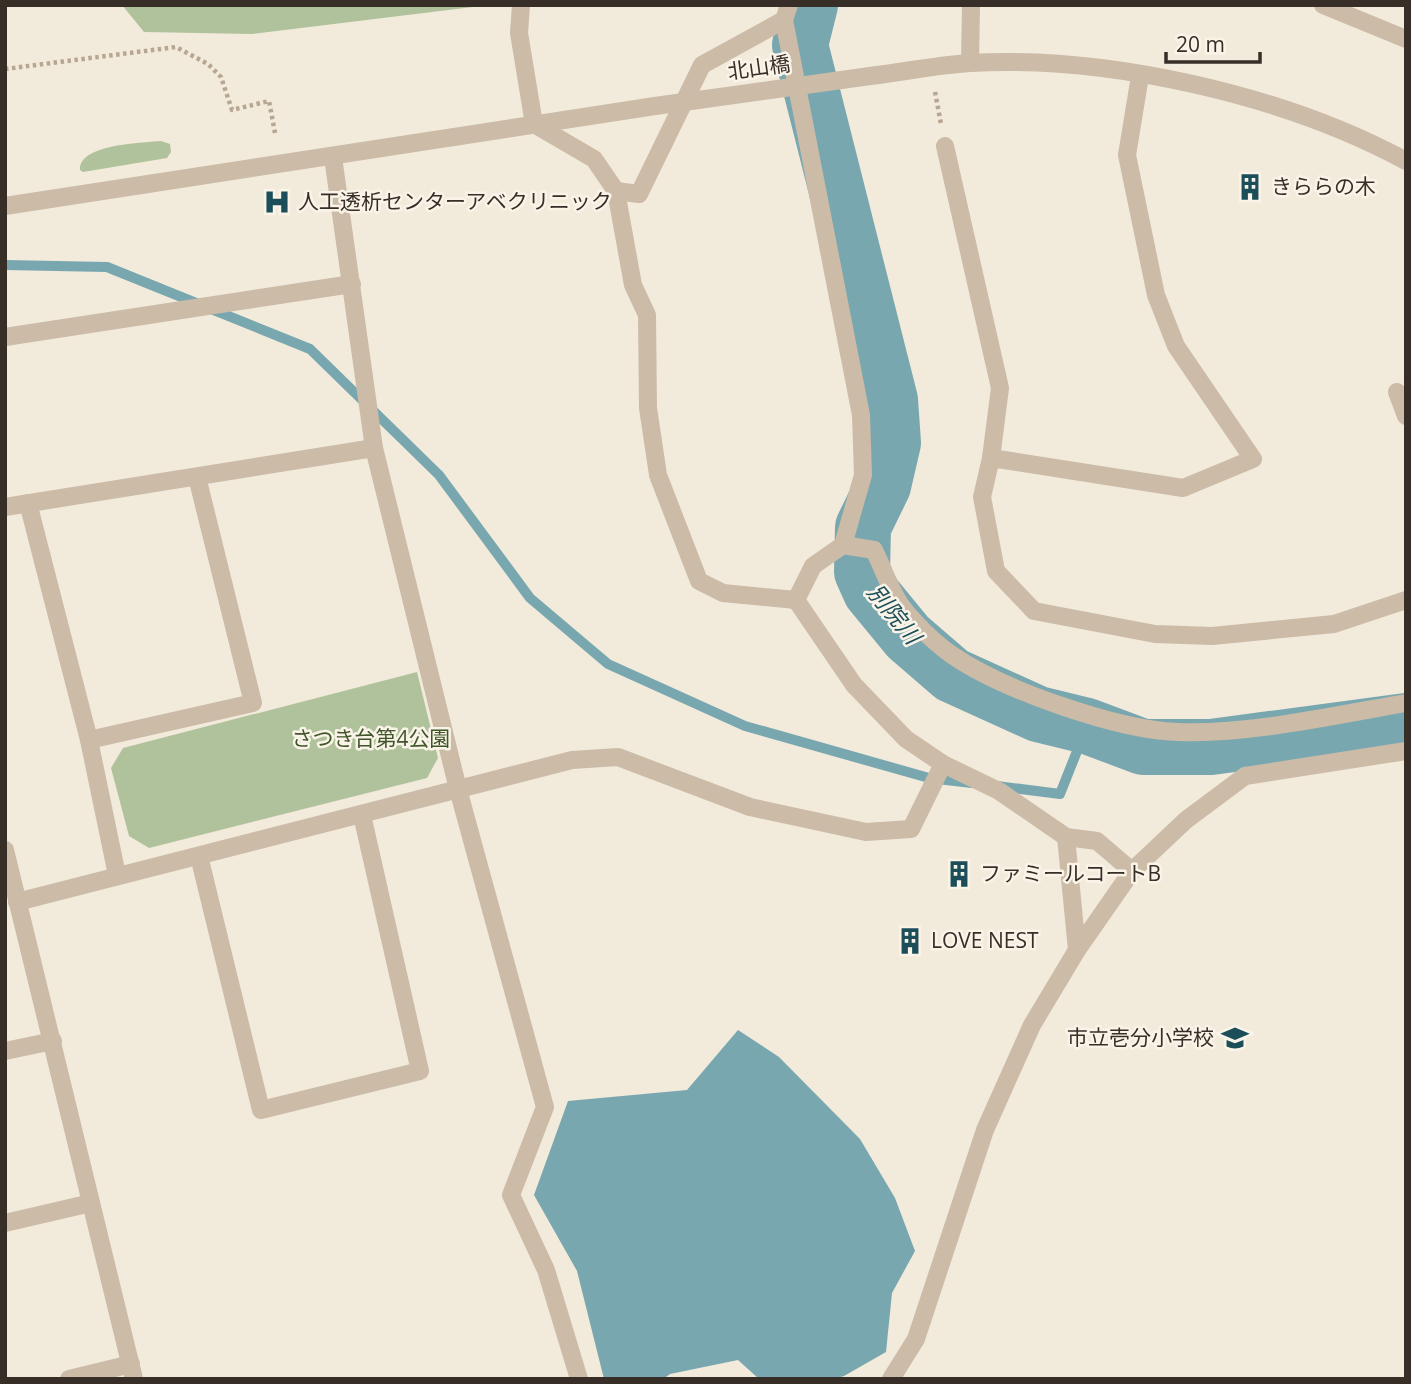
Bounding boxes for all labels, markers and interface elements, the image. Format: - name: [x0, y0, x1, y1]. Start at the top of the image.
- scale bar: [1166, 21, 1260, 65]
- text: 20 m: [1176, 30, 1225, 58]
- street label: 北山橋: [726, 49, 792, 85]
- building icon: きららの木: [1235, 172, 1265, 202]
- place label: きららの木: [1271, 172, 1376, 200]
- hospital icon: 人工透析センターアベクリニック: [262, 187, 292, 217]
- place label: 人工透析センターアベクリニック: [298, 187, 612, 215]
- water label: 別院川: [861, 576, 931, 653]
- park label: さつき台第4公園: [291, 724, 451, 752]
- building icon: ファミールコートB: [944, 859, 974, 889]
- place label: ファミールコートB: [980, 859, 1161, 887]
- building icon: LOVE NEST: [895, 926, 925, 956]
- place label: LOVE NEST: [931, 926, 1039, 954]
- place label: 市立壱分小学校: [1067, 1023, 1214, 1051]
- school or university icon: 市立壱分小学校: [1220, 1023, 1250, 1053]

